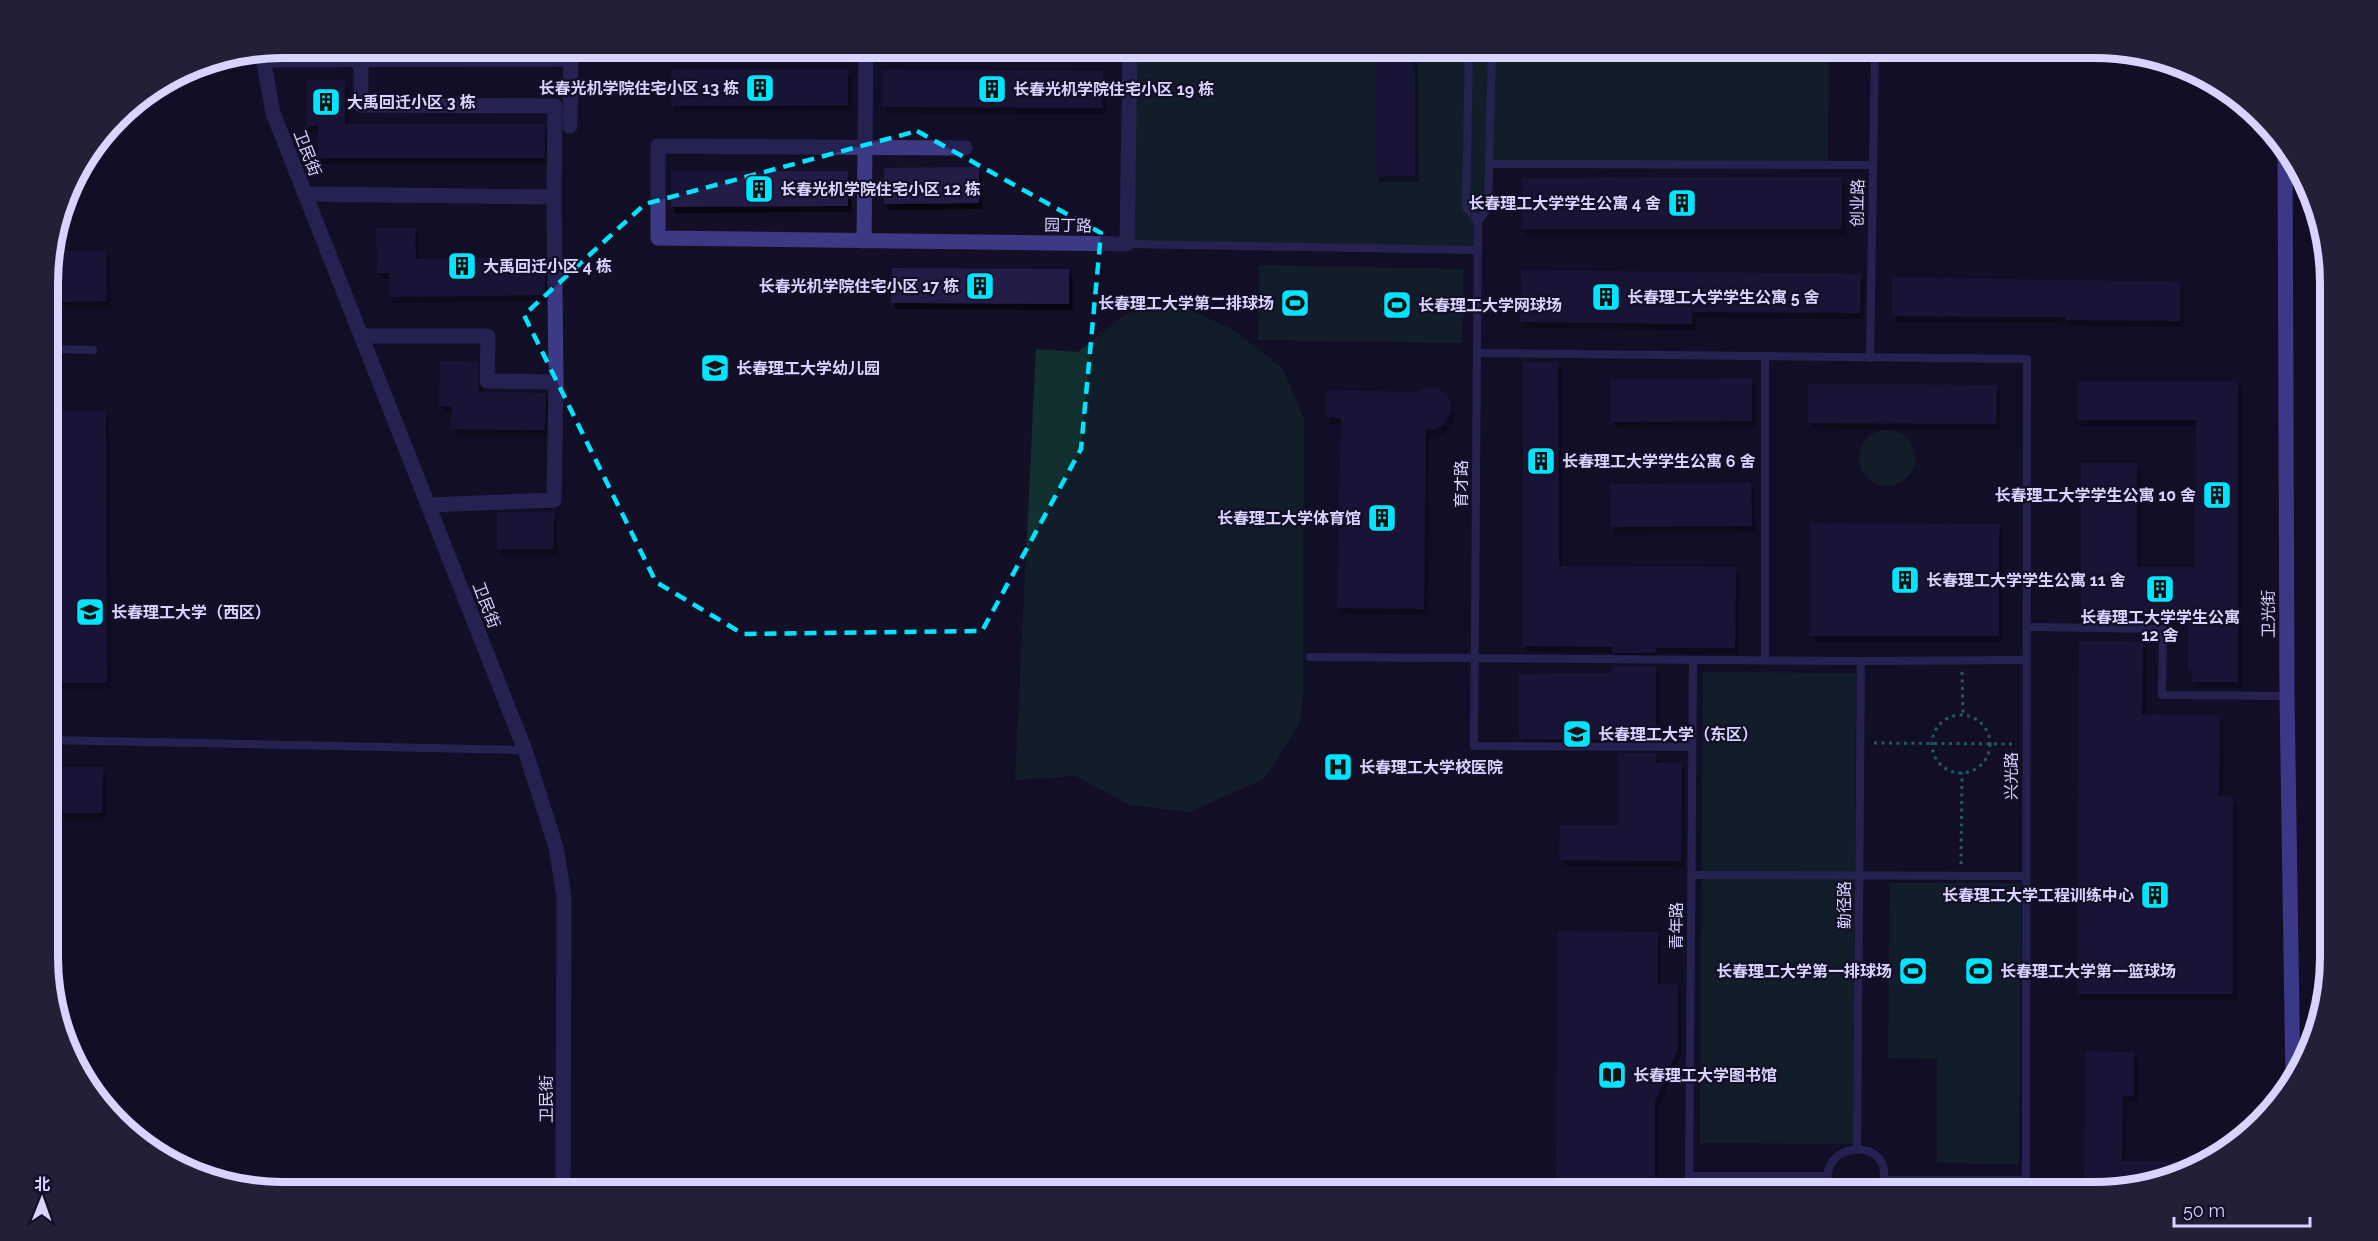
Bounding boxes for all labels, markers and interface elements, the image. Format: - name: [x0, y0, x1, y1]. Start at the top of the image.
- building icon: 长春光机学院住宅小区 13 栋: [744, 72, 776, 104]
- building icon: 长春光机学院住宅小区 19 栋: [976, 73, 1008, 105]
- place label: 长春光机学院住宅小区 13 栋: [538, 79, 739, 98]
- place label: 长春光机学院住宅小区 19 栋: [1013, 80, 1214, 99]
- building icon: 大禹回迁小区 3 栋: [310, 86, 342, 118]
- place label: 大禹回迁小区 3 栋: [347, 93, 476, 112]
- street label: 卫民街: [290, 127, 325, 179]
- building icon: 长春光机学院住宅小区 12 栋: [743, 173, 775, 205]
- street label: 创业路: [1848, 179, 1867, 227]
- place label: 长春光机学院住宅小区 12 栋: [780, 180, 981, 199]
- building icon: 长春理工大学学生公寓 4 舍: [1666, 187, 1698, 219]
- place label: 长春理工大学学生公寓 4 舍: [1468, 194, 1661, 213]
- street label: 园丁路: [1044, 216, 1092, 235]
- building icon: 大禹回迁小区 4 栋: [446, 250, 478, 282]
- place label: 大禹回迁小区 4 栋: [483, 257, 612, 276]
- building icon: 长春光机学院住宅小区 17 栋: [964, 270, 996, 302]
- place label: 长春光机学院住宅小区 17 栋: [758, 277, 959, 296]
- building icon: 长春理工大学学生公寓 5 舍: [1590, 281, 1622, 313]
- sports icon: 长春理工大学第二排球场: [1279, 287, 1311, 319]
- place label: 长春理工大学学生公寓 5 舍: [1627, 288, 1820, 307]
- sports icon: 长春理工大学网球场: [1381, 289, 1413, 321]
- place label: 长春理工大学第二排球场: [1098, 294, 1274, 313]
- place label: 长春理工大学网球场: [1418, 296, 1562, 315]
- school or university icon: 长春理工大学幼儿园: [699, 352, 731, 384]
- place label: 长春理工大学幼儿园: [736, 359, 880, 378]
- building icon: 长春理工大学学生公寓 6 舍: [1525, 445, 1557, 477]
- place label: 长春理工大学学生公寓 6 舍: [1562, 452, 1755, 471]
- street label: 育才路: [1452, 460, 1471, 508]
- building icon: 长春理工大学学生公寓 10 舍: [2201, 479, 2233, 511]
- place label: 长春理工大学学生公寓 10 舍: [1995, 486, 2196, 505]
- building icon: 长春理工大学体育馆: [1366, 502, 1398, 534]
- place label: 长春理工大学体育馆: [1217, 509, 1361, 528]
- building icon: 长春理工大学学生公寓 11 舍: [1889, 564, 1921, 596]
- place label: 长春理工大学学生公寓 11 舍: [1926, 571, 2126, 590]
- building icon: 长春理工大学学生公寓 12 舍: [2144, 573, 2176, 605]
- street label: 卫民街: [469, 579, 504, 631]
- street label: 卫光街: [2259, 590, 2278, 638]
- school or university icon: 长春理工大学（西区）: [74, 596, 106, 628]
- place label: 长春理工大学（西区）: [111, 603, 271, 622]
- place label: 长春理工大学学生公寓 12 舍: [2080, 608, 2240, 645]
- school or university icon: 长春理工大学（东区）: [1561, 718, 1593, 750]
- place label: 长春理工大学（东区）: [1598, 725, 1758, 744]
- hospital icon: 长春理工大学校医院: [1322, 751, 1354, 783]
- street label: 兴光路: [2002, 752, 2021, 800]
- place label: 长春理工大学校医院: [1359, 758, 1503, 777]
- building icon: 长春理工大学工程训练中心: [2139, 879, 2171, 911]
- street label: 勤径路: [1835, 881, 1854, 929]
- place label: 长春理工大学工程训练中心: [1942, 886, 2134, 905]
- street label: 青年路: [1667, 902, 1686, 950]
- sports icon: 长春理工大学第一排球场: [1897, 955, 1929, 987]
- sports icon: 长春理工大学第一篮球场: [1963, 955, 1995, 987]
- place label: 长春理工大学第一排球场: [1716, 962, 1892, 981]
- place label: 长春理工大学第一篮球场: [2000, 962, 2176, 981]
- library icon: 长春理工大学图书馆: [1596, 1059, 1628, 1091]
- place label: 长春理工大学图书馆: [1633, 1066, 1777, 1085]
- street label: 卫民街: [537, 1075, 556, 1123]
- north arrow: [12, 1169, 72, 1229]
- text: 北: [34, 1175, 50, 1194]
- scale bar: [2174, 1190, 2310, 1228]
- text: 50 m: [2183, 1200, 2225, 1221]

